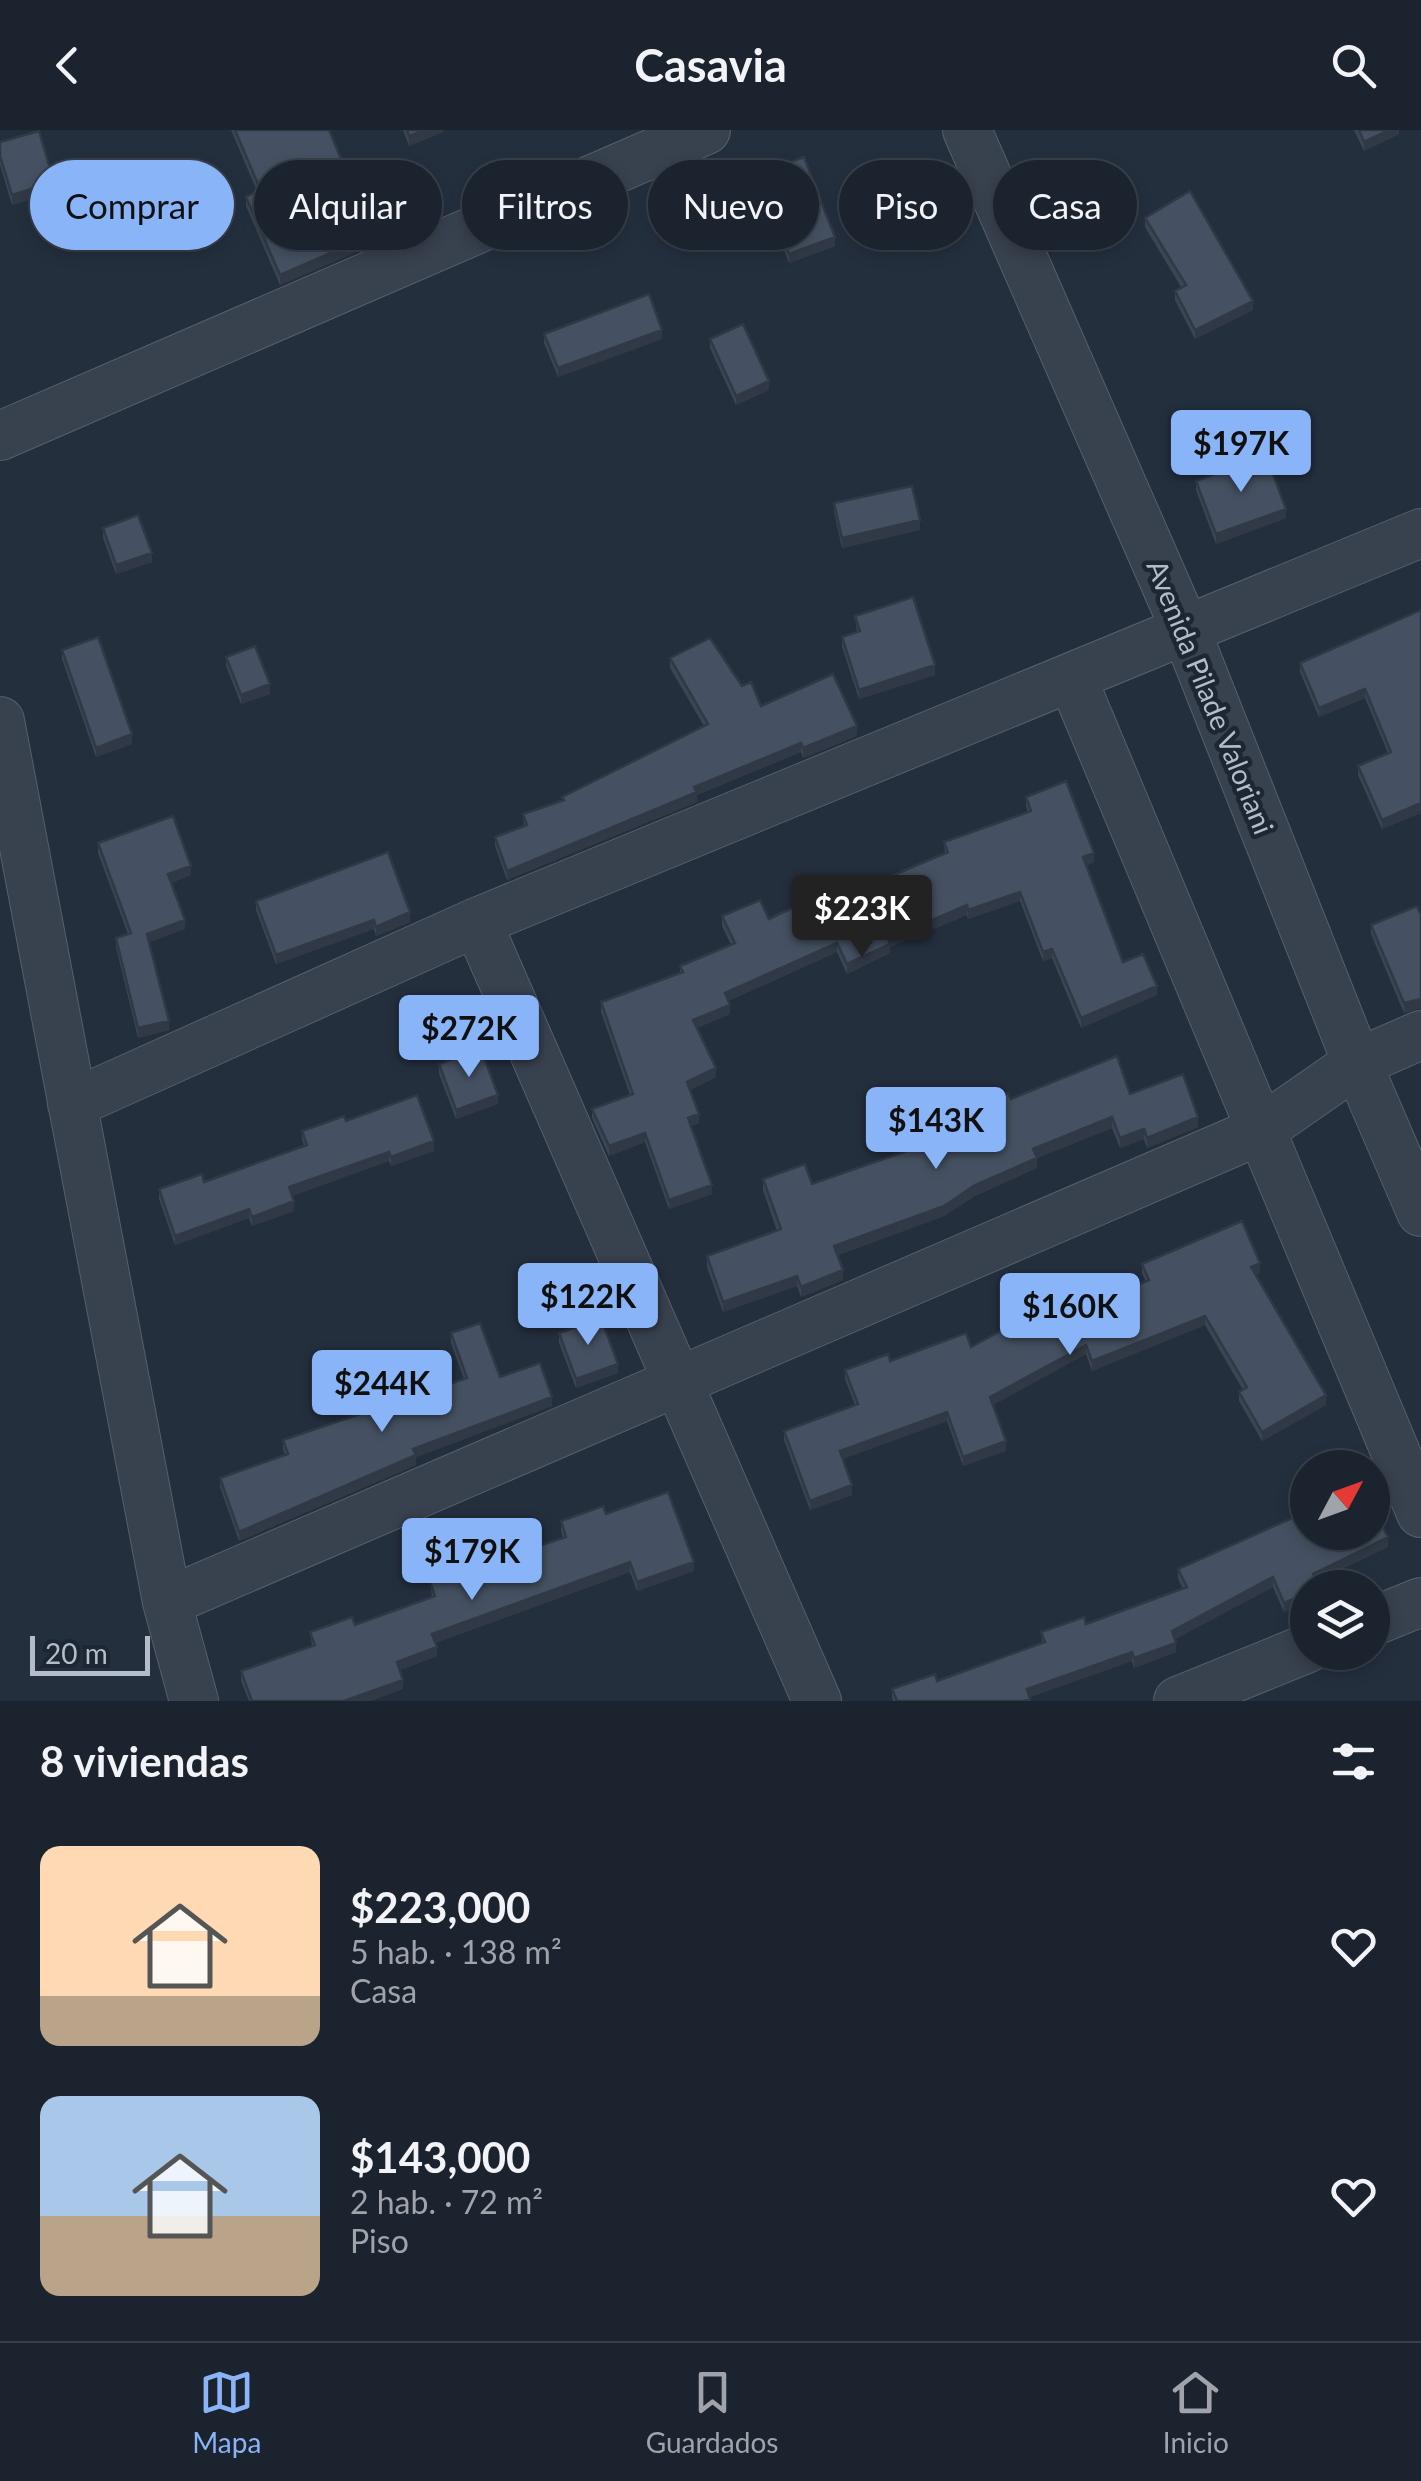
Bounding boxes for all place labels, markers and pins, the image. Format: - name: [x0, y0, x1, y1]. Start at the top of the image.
- pin: $197K: [1171, 410, 1311, 495]
- pin: $223K: [792, 875, 932, 960]
- pin: $272K: [399, 995, 539, 1080]
- pin: $143K: [866, 1087, 1006, 1172]
- pin: $122K: [518, 1263, 658, 1348]
- pin: $160K: [1000, 1273, 1140, 1358]
- pin: $244K: [312, 1350, 452, 1435]
- pin: $179K: [402, 1518, 542, 1603]

